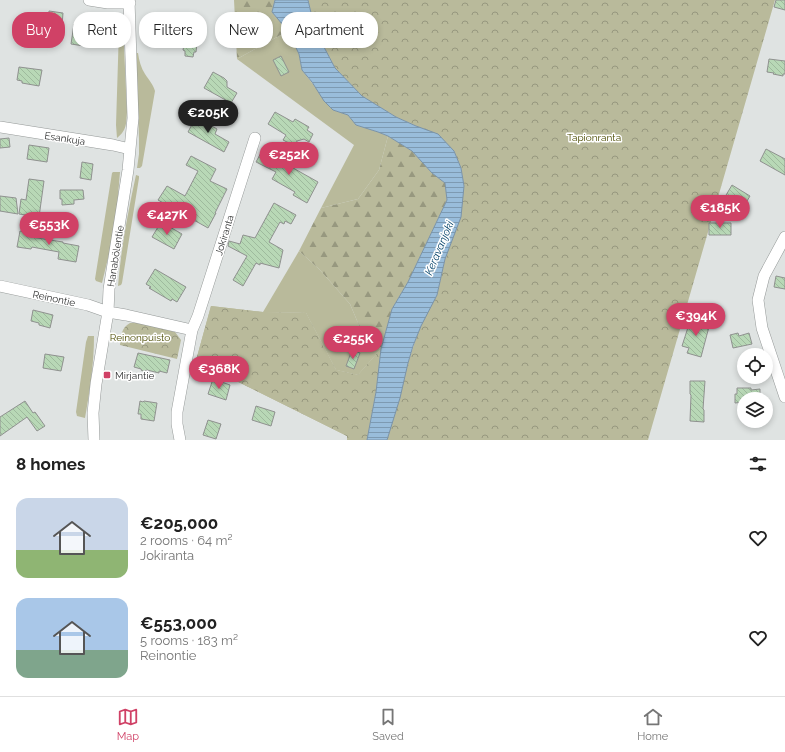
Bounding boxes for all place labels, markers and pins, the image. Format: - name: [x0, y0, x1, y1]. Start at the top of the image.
- pin: €205K: [180, 100, 236, 134]
- pin: €252K: [261, 142, 317, 176]
- pin: €185K: [692, 195, 748, 229]
- pin: €427K: [139, 202, 195, 236]
- pin: €553K: [21, 212, 77, 246]
- pin: €394K: [668, 303, 724, 337]
- pin: €255K: [325, 326, 381, 360]
- pin: €368K: [191, 356, 247, 390]
- marker: Mirjantie: [102, 370, 112, 380]
- place label: Mirjantie: [115, 370, 154, 381]

